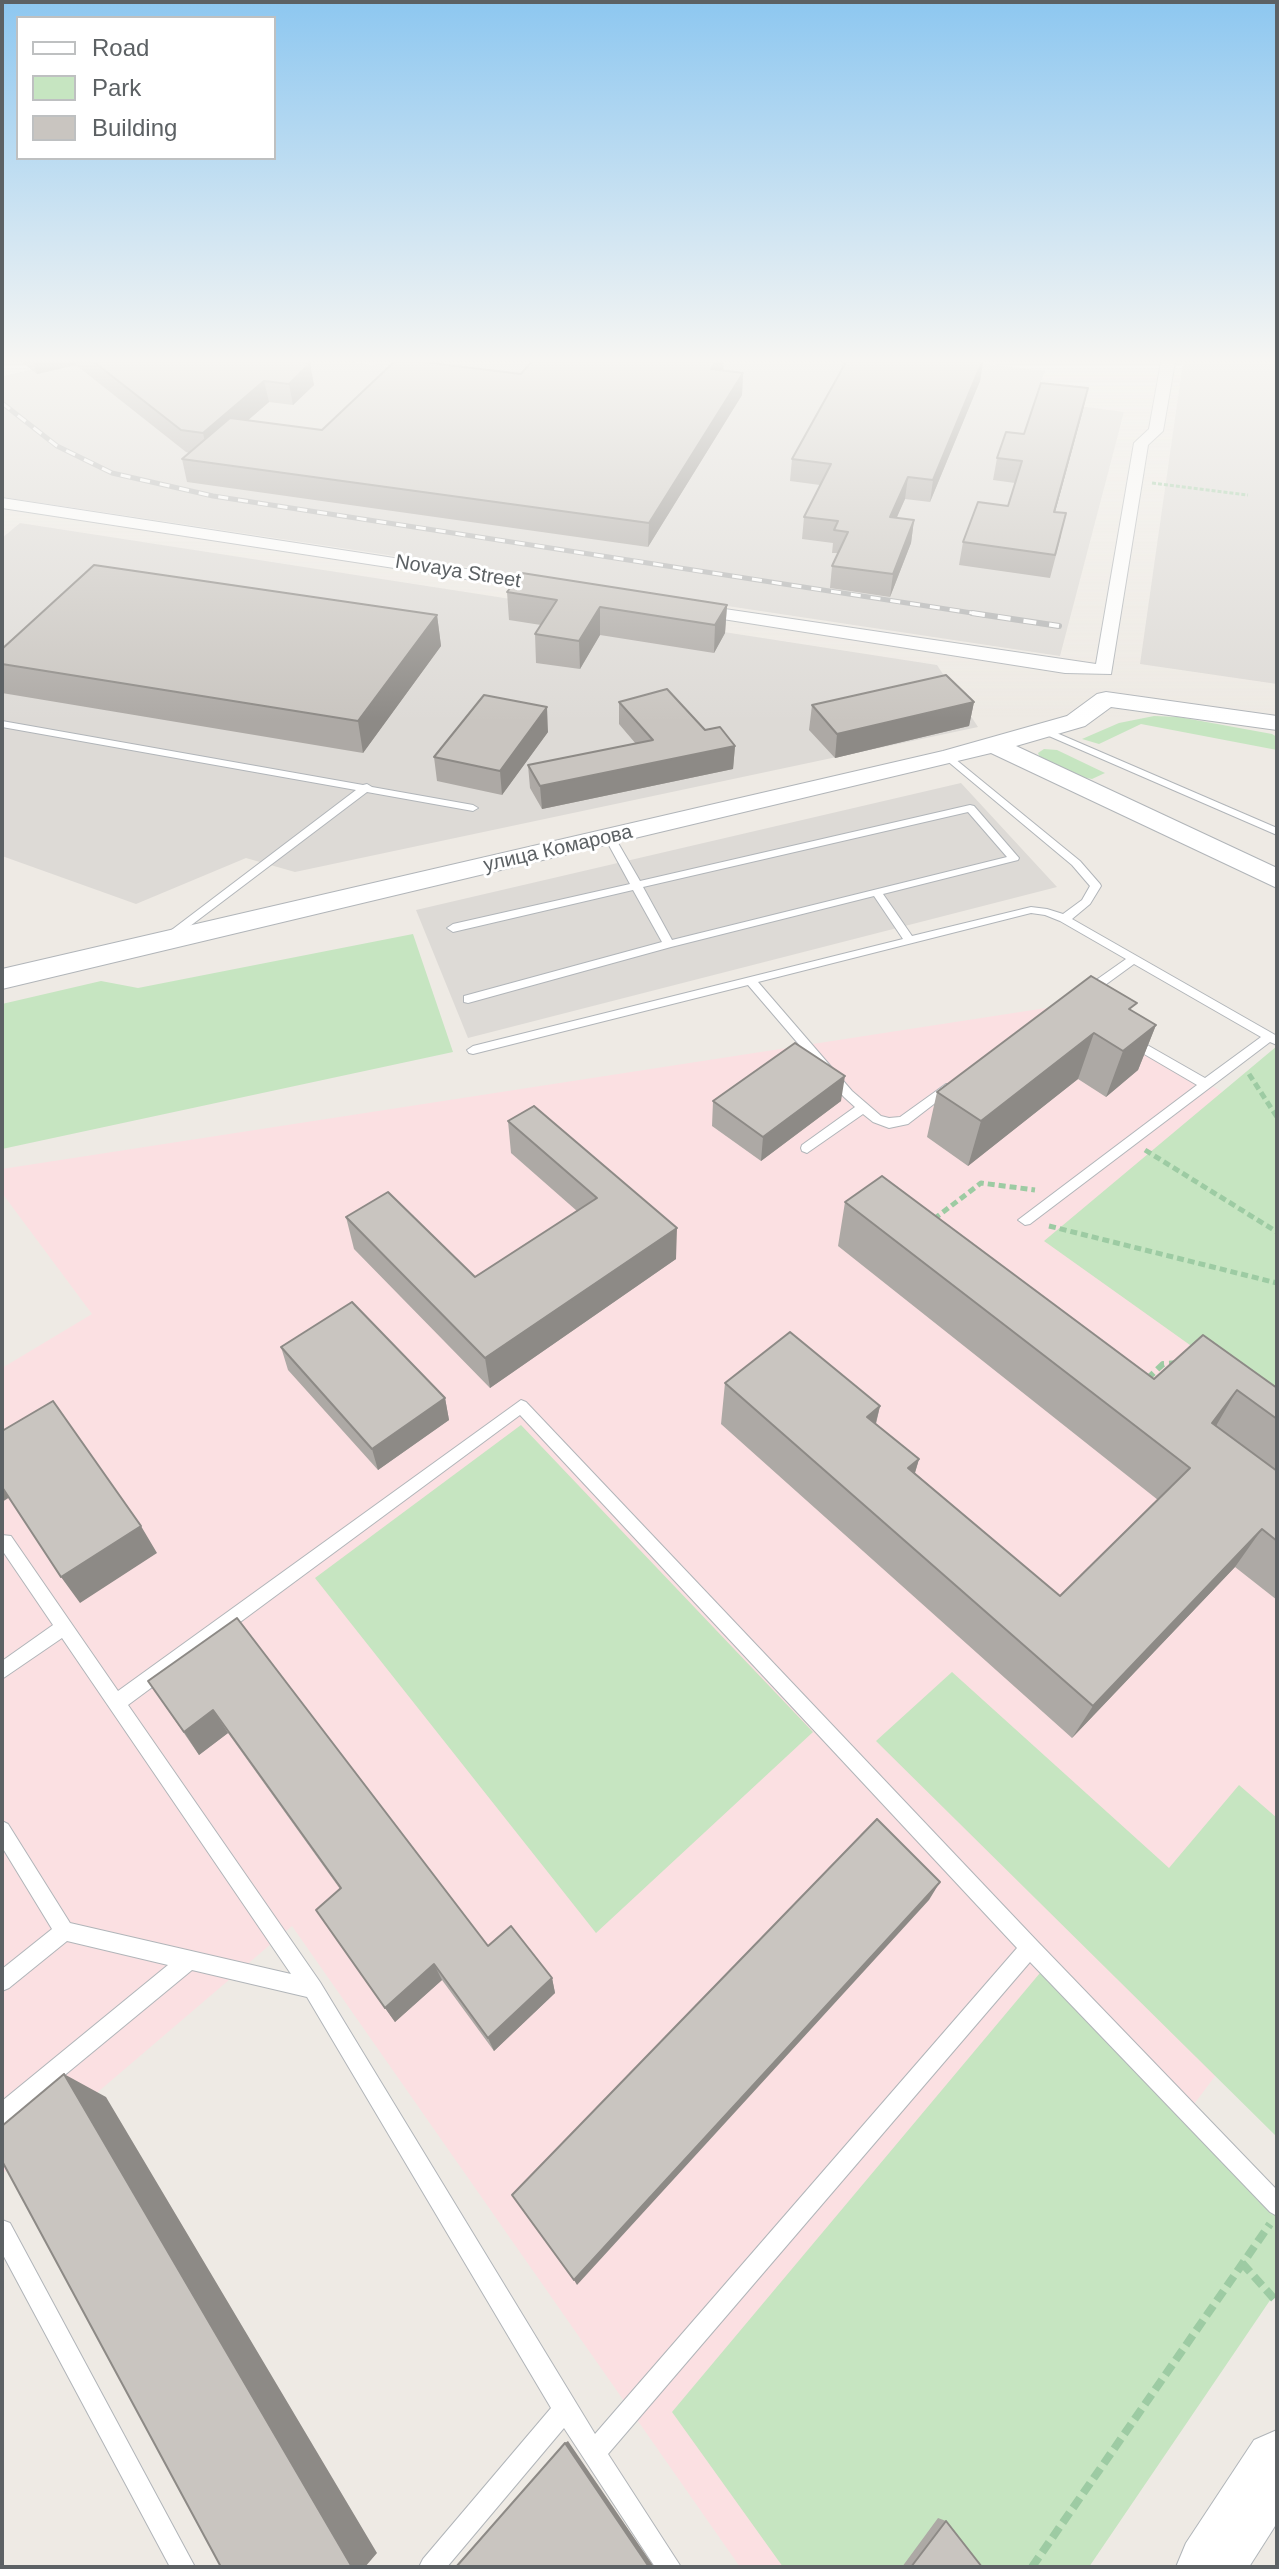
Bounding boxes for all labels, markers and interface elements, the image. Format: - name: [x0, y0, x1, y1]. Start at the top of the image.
- legend: [16, 16, 276, 160]
- text: Road: [92, 34, 149, 61]
- text: Park: [92, 74, 141, 101]
- text: Building: [92, 114, 177, 141]
- street label: Novaya Street: [394, 550, 522, 594]
- street label: улица Комарова: [481, 820, 635, 878]

